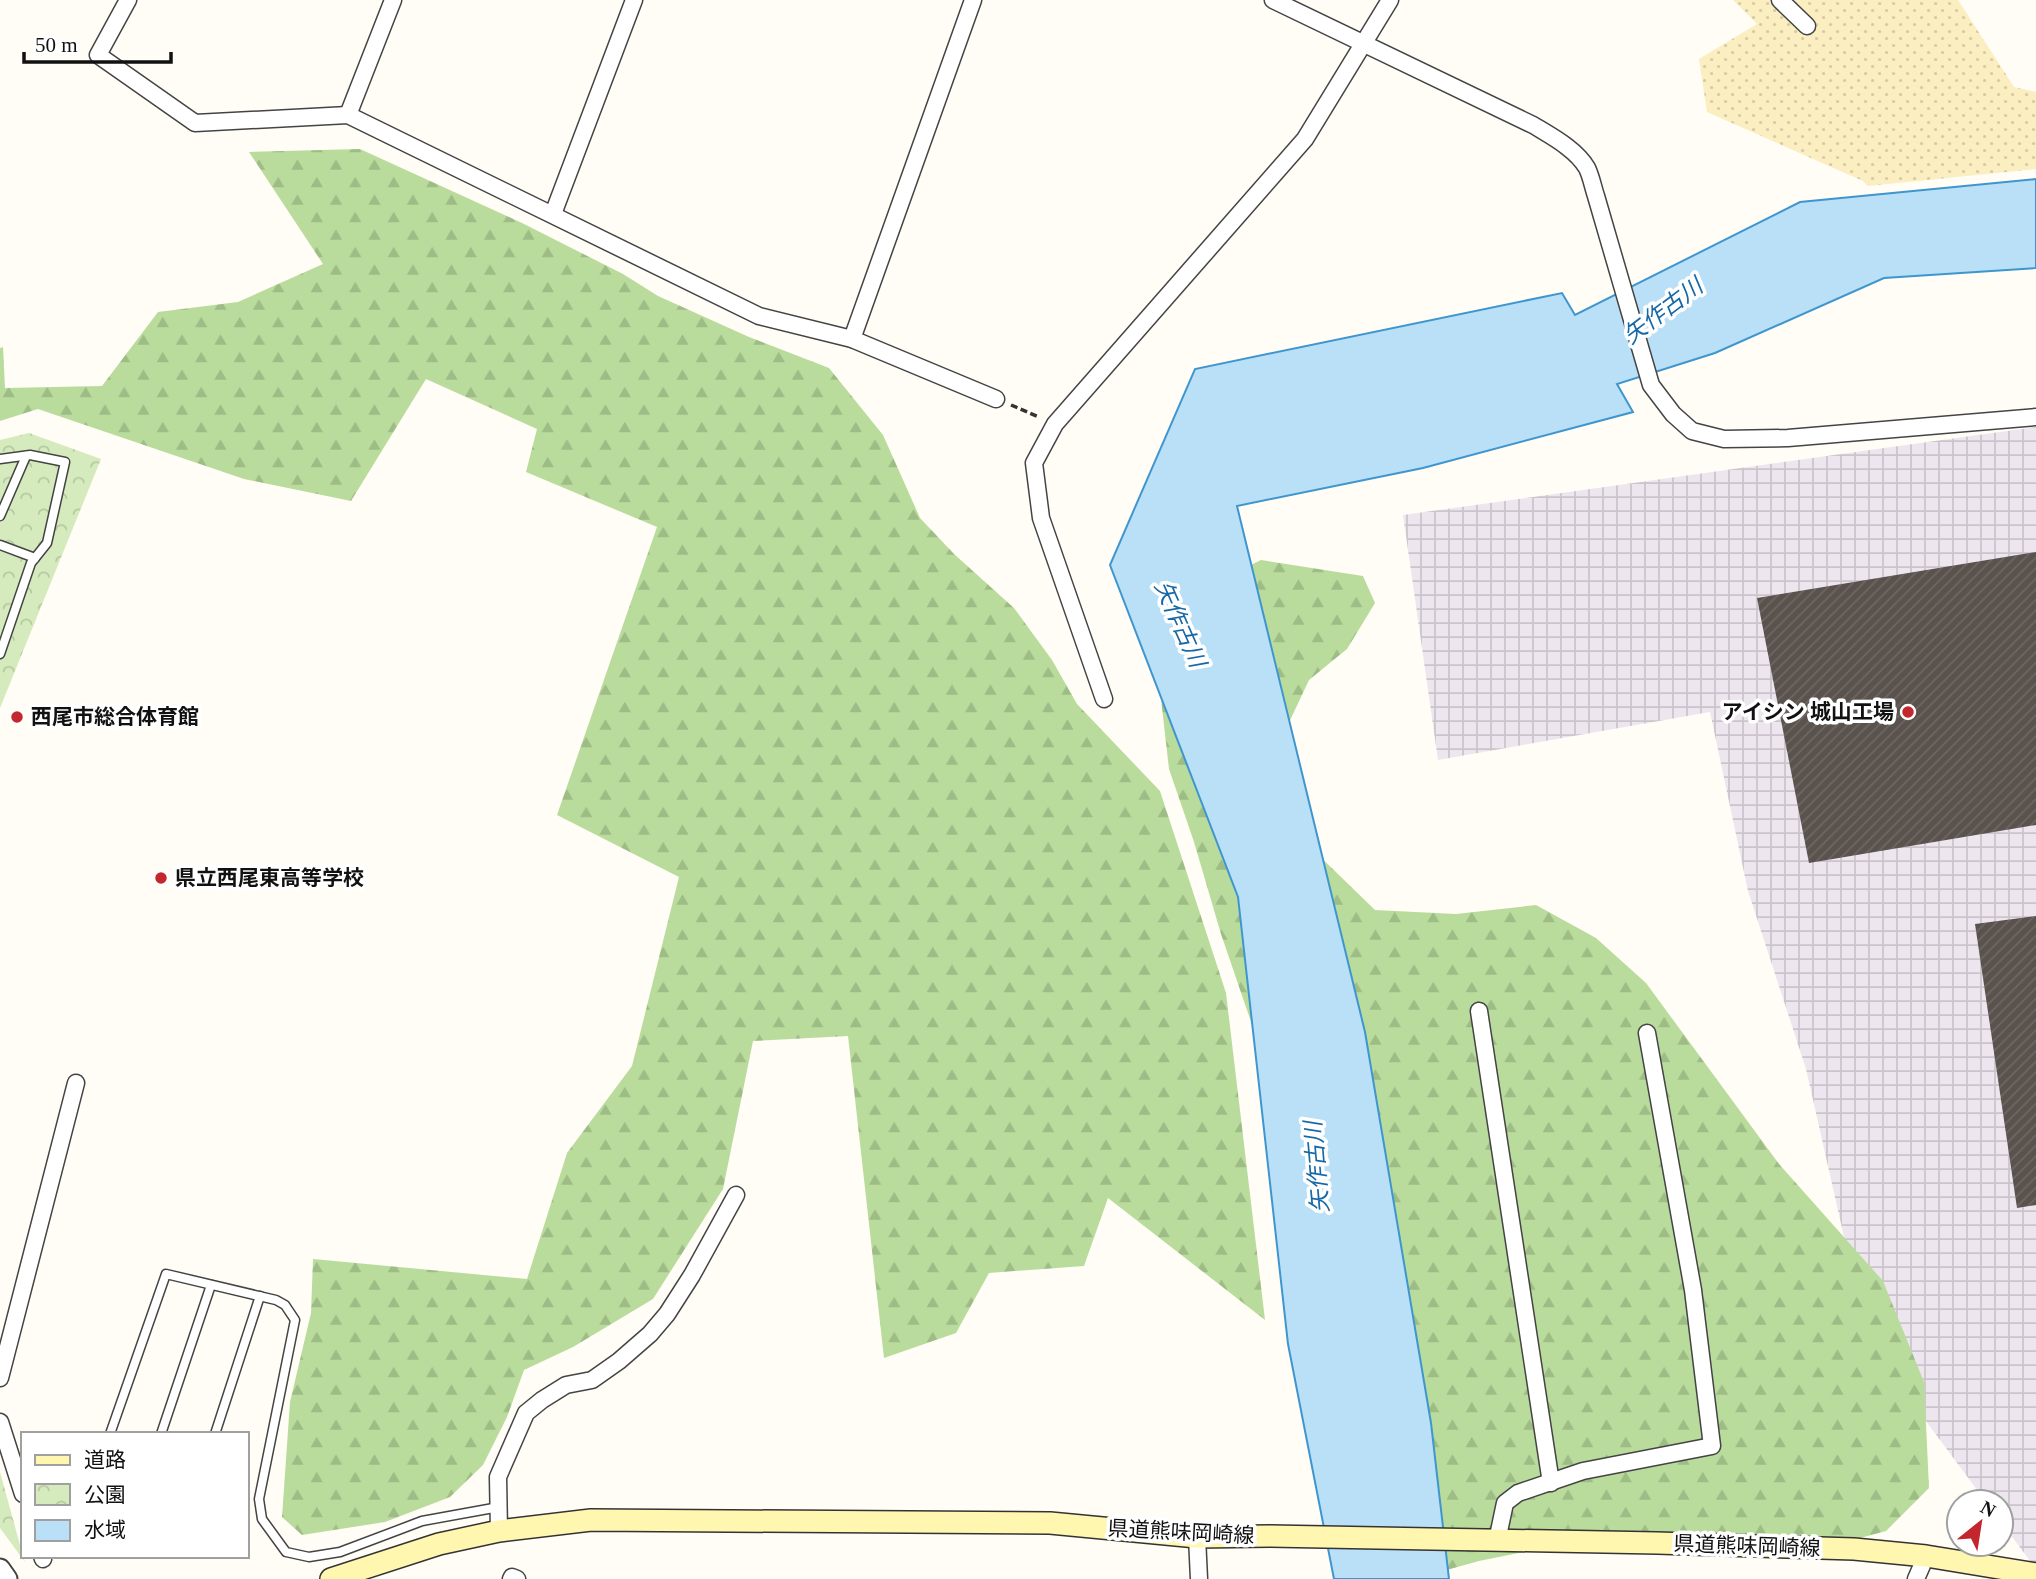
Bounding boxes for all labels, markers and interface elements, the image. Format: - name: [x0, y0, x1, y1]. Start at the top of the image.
- scale bar: [24, 21, 172, 65]
- text: 50 m: [35, 33, 78, 57]
- water label: 矢作古川: [1619, 272, 1710, 349]
- water label: 矢作古川: [1150, 577, 1211, 674]
- place label: アイシン 城山工場: [1722, 700, 1894, 724]
- marker: アイシン 城山工場: [1900, 704, 1916, 720]
- place label: 西尾市総合体育館: [31, 705, 199, 729]
- marker: 西尾市総合体育館: [9, 709, 25, 725]
- place label: 県立西尾東高等学校: [175, 866, 364, 890]
- marker: 県立西尾東高等学校: [153, 870, 169, 886]
- water label: 矢作古川: [1300, 1117, 1333, 1214]
- legend: [21, 1432, 248, 1558]
- text: 道路: [84, 1448, 126, 1472]
- text: 公園: [84, 1483, 126, 1507]
- north arrow: [1945, 1488, 2015, 1558]
- text: N: [1977, 1496, 2000, 1521]
- street label: 県道熊味岡崎線: [1107, 1516, 1255, 1548]
- text: 水域: [84, 1518, 126, 1542]
- street label: 県道熊味岡崎線: [1673, 1531, 1821, 1561]

